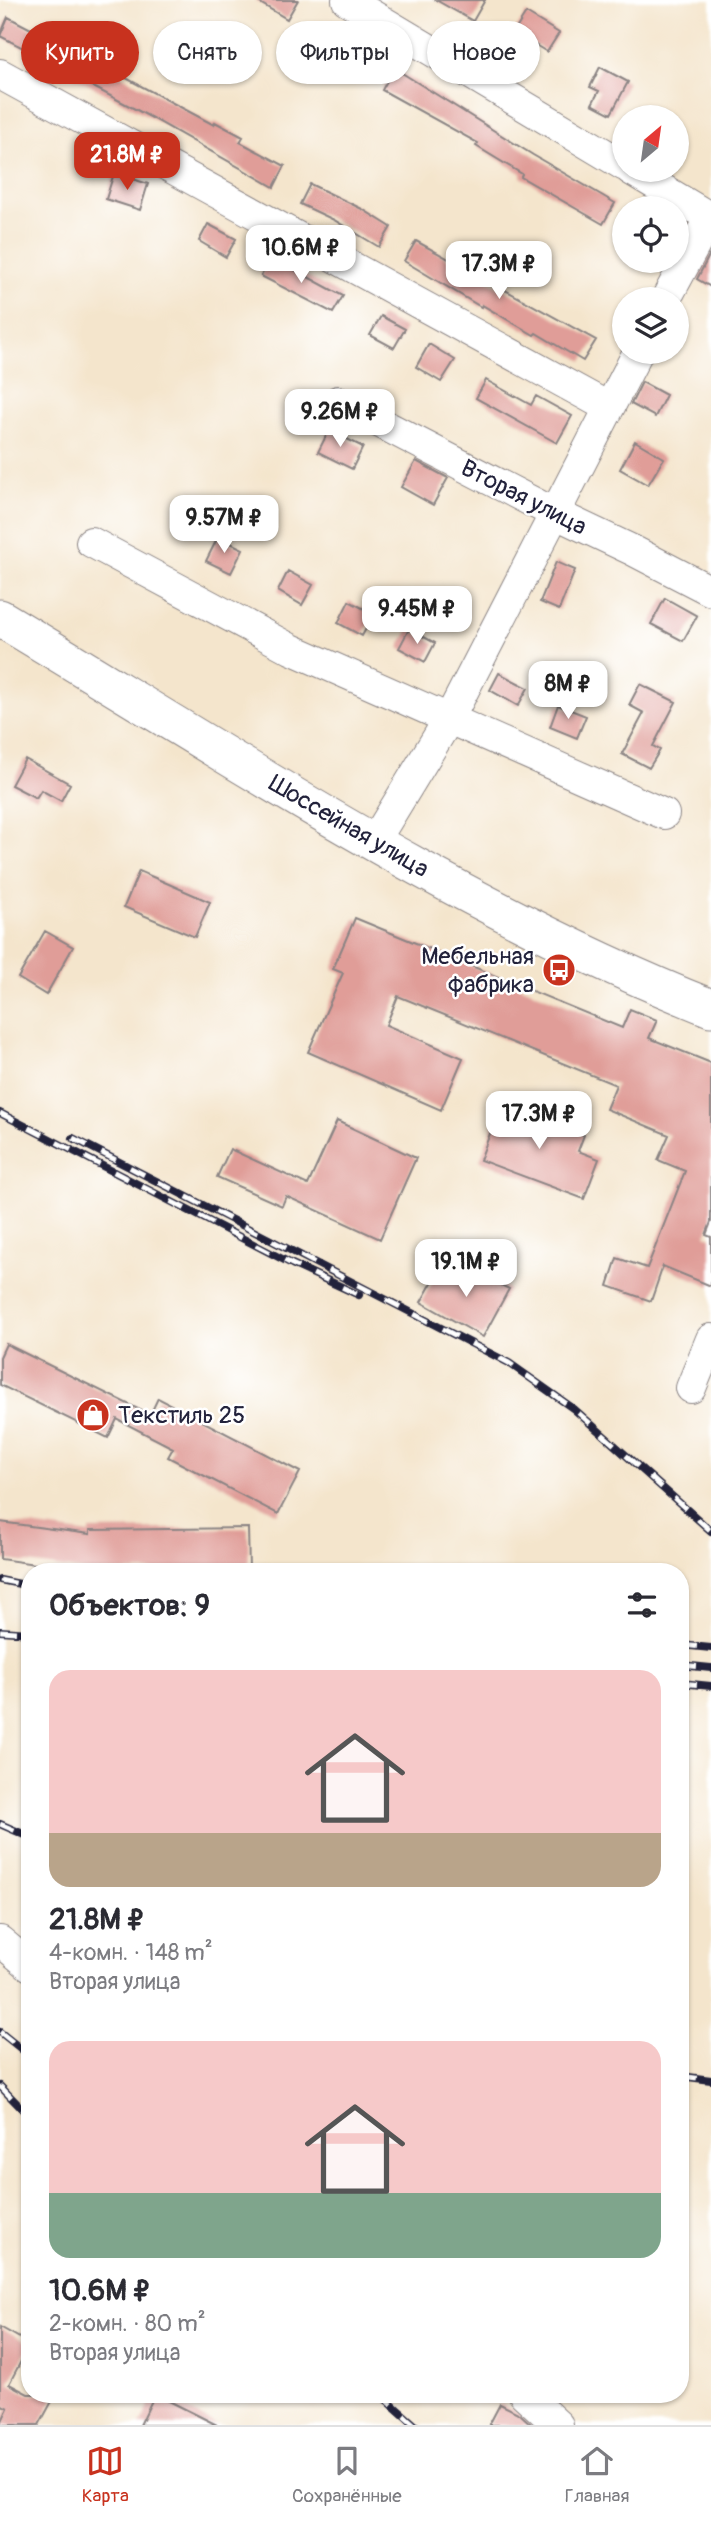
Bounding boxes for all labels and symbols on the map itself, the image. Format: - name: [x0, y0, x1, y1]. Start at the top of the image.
- north arrow: [612, 105, 690, 182]
- pin: 21.8M ₽: [62, 132, 192, 192]
- pin: 10.6M ₽: [236, 226, 366, 285]
- pin: 17.3M ₽: [434, 242, 564, 301]
- pin: 9.26M ₽: [275, 390, 405, 449]
- street label: Вторая улица: [456, 453, 591, 542]
- pin: 9.57M ₽: [159, 496, 289, 555]
- pin: 9.45M ₽: [352, 586, 482, 646]
- pin: 8M ₽: [527, 662, 609, 721]
- street label: Шоссейная улица: [264, 769, 434, 884]
- place label: Мебельная фабрика: [421, 942, 534, 999]
- bus stop icon: Мебельная фабрика: [540, 951, 578, 989]
- pin: 17.3M ₽: [474, 1092, 604, 1151]
- pin: 19.1M ₽: [401, 1240, 531, 1299]
- shop icon: Текстиль 25: [74, 1396, 112, 1434]
- place label: Текстиль 25: [118, 1401, 245, 1430]

